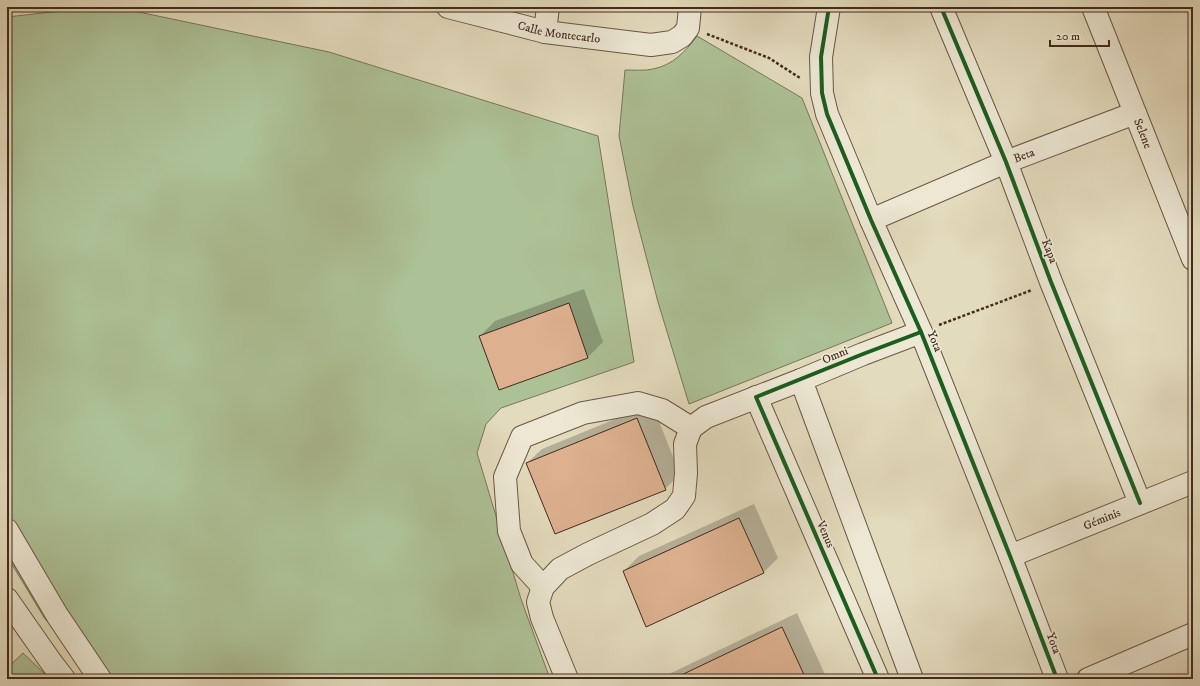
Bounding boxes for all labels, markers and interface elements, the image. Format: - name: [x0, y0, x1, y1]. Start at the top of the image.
- street label: Calle Montecarlo: [516, 18, 601, 47]
- scale bar: [1050, 22, 1109, 48]
- text: 20 m: [1056, 29, 1080, 44]
- street label: Selene: [1130, 116, 1155, 151]
- street label: Beta: [1011, 145, 1038, 167]
- street label: Kapa: [1038, 237, 1061, 266]
- street label: Yota: [924, 328, 946, 355]
- street label: Omni: [820, 343, 851, 368]
- street label: Géminis: [1081, 505, 1123, 534]
- street label: Venus: [813, 517, 838, 550]
- street label: Yota: [1043, 630, 1065, 657]

